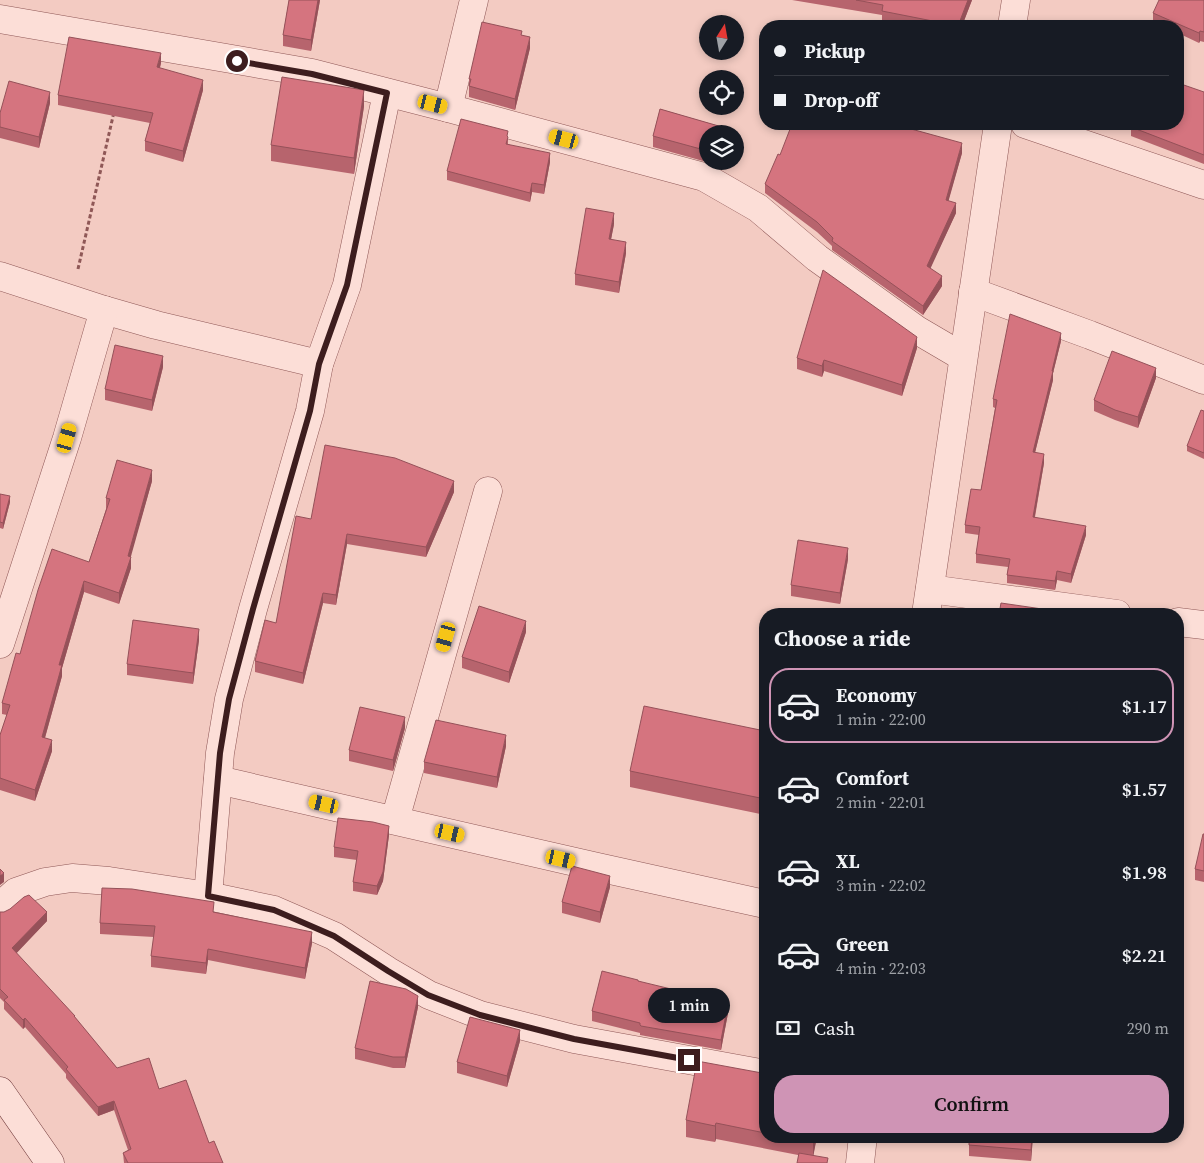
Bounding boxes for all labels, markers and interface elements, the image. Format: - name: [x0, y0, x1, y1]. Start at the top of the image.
- north arrow: [699, 15, 744, 60]
- map controls: [699, 15, 744, 170]
- text: Pickup: [804, 38, 865, 64]
- route start: [226, 50, 248, 72]
- button: locate: [699, 70, 744, 115]
- text: Drop-off: [804, 87, 878, 113]
- car: [416, 93, 449, 115]
- button: layers: [699, 125, 744, 170]
- car: [547, 128, 580, 150]
- car: [55, 422, 78, 454]
- car: [434, 621, 457, 653]
- text: Choose a ride: [774, 623, 911, 653]
- text: Economy: [836, 682, 917, 708]
- icon: car: [776, 683, 821, 728]
- text: $1.17: [1122, 693, 1167, 719]
- text: 1 min · 22:00: [836, 708, 926, 730]
- text: Comfort: [836, 765, 909, 791]
- icon: car: [776, 766, 821, 811]
- text: $1.57: [1122, 776, 1167, 802]
- text: 2 min · 22:01: [836, 791, 926, 813]
- car: [307, 793, 340, 815]
- car: [433, 822, 466, 844]
- car: [544, 848, 577, 870]
- text: XL: [836, 848, 859, 874]
- icon: car: [776, 849, 821, 894]
- text: $1.98: [1122, 859, 1167, 885]
- text: 3 min · 22:02: [836, 874, 926, 896]
- text: Green: [836, 931, 889, 957]
- icon: car: [776, 932, 821, 977]
- text: $2.21: [1122, 942, 1167, 968]
- text: 4 min · 22:03: [836, 957, 926, 979]
- callout: 1 min: [648, 988, 730, 1022]
- text: 1 min: [668, 994, 710, 1016]
- icon: cash: [774, 1014, 802, 1042]
- text: Cash: [814, 1015, 855, 1041]
- text: 290 m: [1127, 1017, 1169, 1039]
- route end: [678, 1049, 700, 1071]
- button: Confirm: [774, 1075, 1169, 1133]

